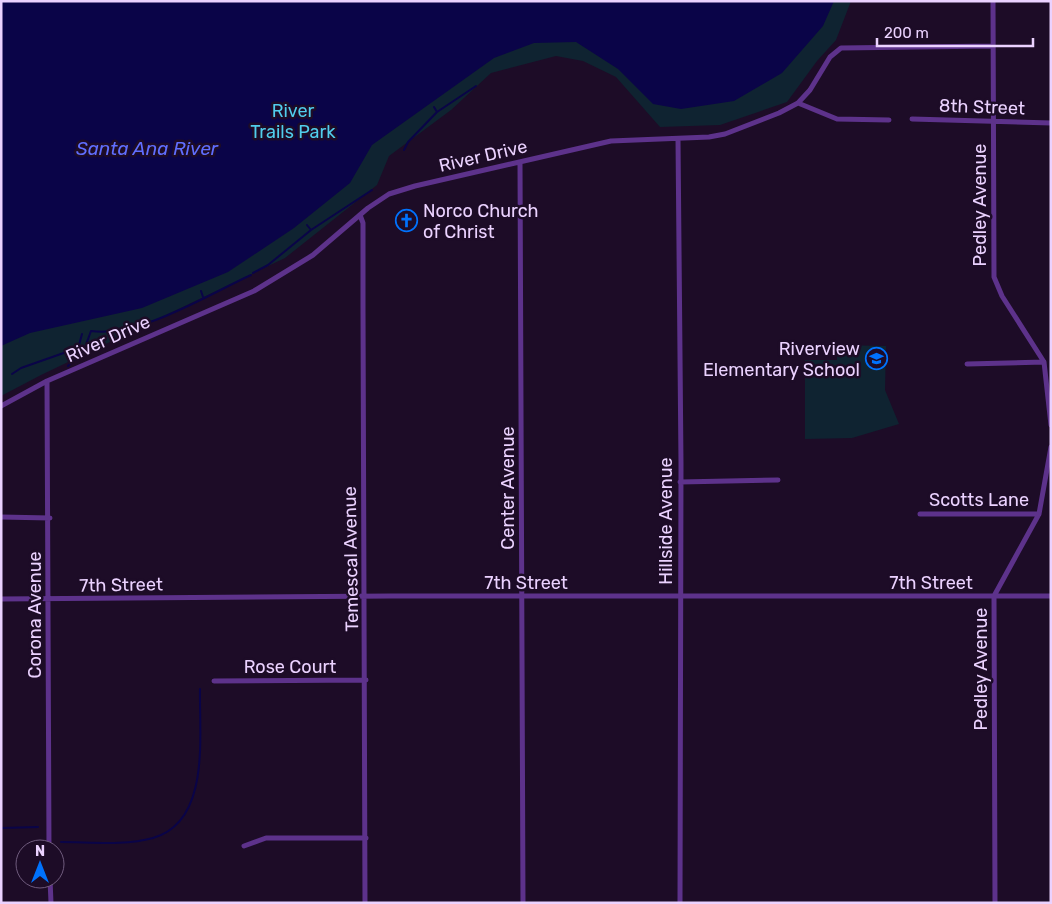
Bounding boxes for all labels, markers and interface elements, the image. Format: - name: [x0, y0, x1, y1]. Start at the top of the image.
- scale bar: [877, 15, 1033, 47]
- text: 200 m: [884, 24, 929, 42]
- street label: 8th Street: [939, 95, 1025, 119]
- park label: River Trails Park: [250, 100, 336, 143]
- street label: River Drive: [437, 135, 529, 177]
- water label: Santa Ana River: [76, 137, 219, 160]
- street label: Pedley Avenue: [969, 144, 991, 266]
- place label: Norco Church of Christ: [423, 200, 539, 243]
- church icon: Norco Church of Christ: [395, 209, 419, 233]
- street label: River Drive: [62, 311, 154, 367]
- place label: Riverview Elementary School: [703, 338, 860, 381]
- school or university icon: Riverview Elementary School: [864, 347, 888, 371]
- street label: Center Avenue: [497, 426, 519, 550]
- street label: Hillside Avenue: [655, 457, 677, 585]
- street label: Temescal Avenue: [339, 486, 363, 632]
- street label: Scotts Lane: [929, 489, 1029, 511]
- street label: Corona Avenue: [24, 551, 46, 679]
- street label: 7th Street: [484, 572, 568, 594]
- street label: 7th Street: [889, 572, 973, 594]
- street label: 7th Street: [79, 573, 163, 597]
- street label: Pedley Avenue: [970, 608, 992, 730]
- street label: Rose Court: [244, 656, 336, 678]
- north arrow: [15, 839, 65, 889]
- text: N: [35, 843, 45, 860]

